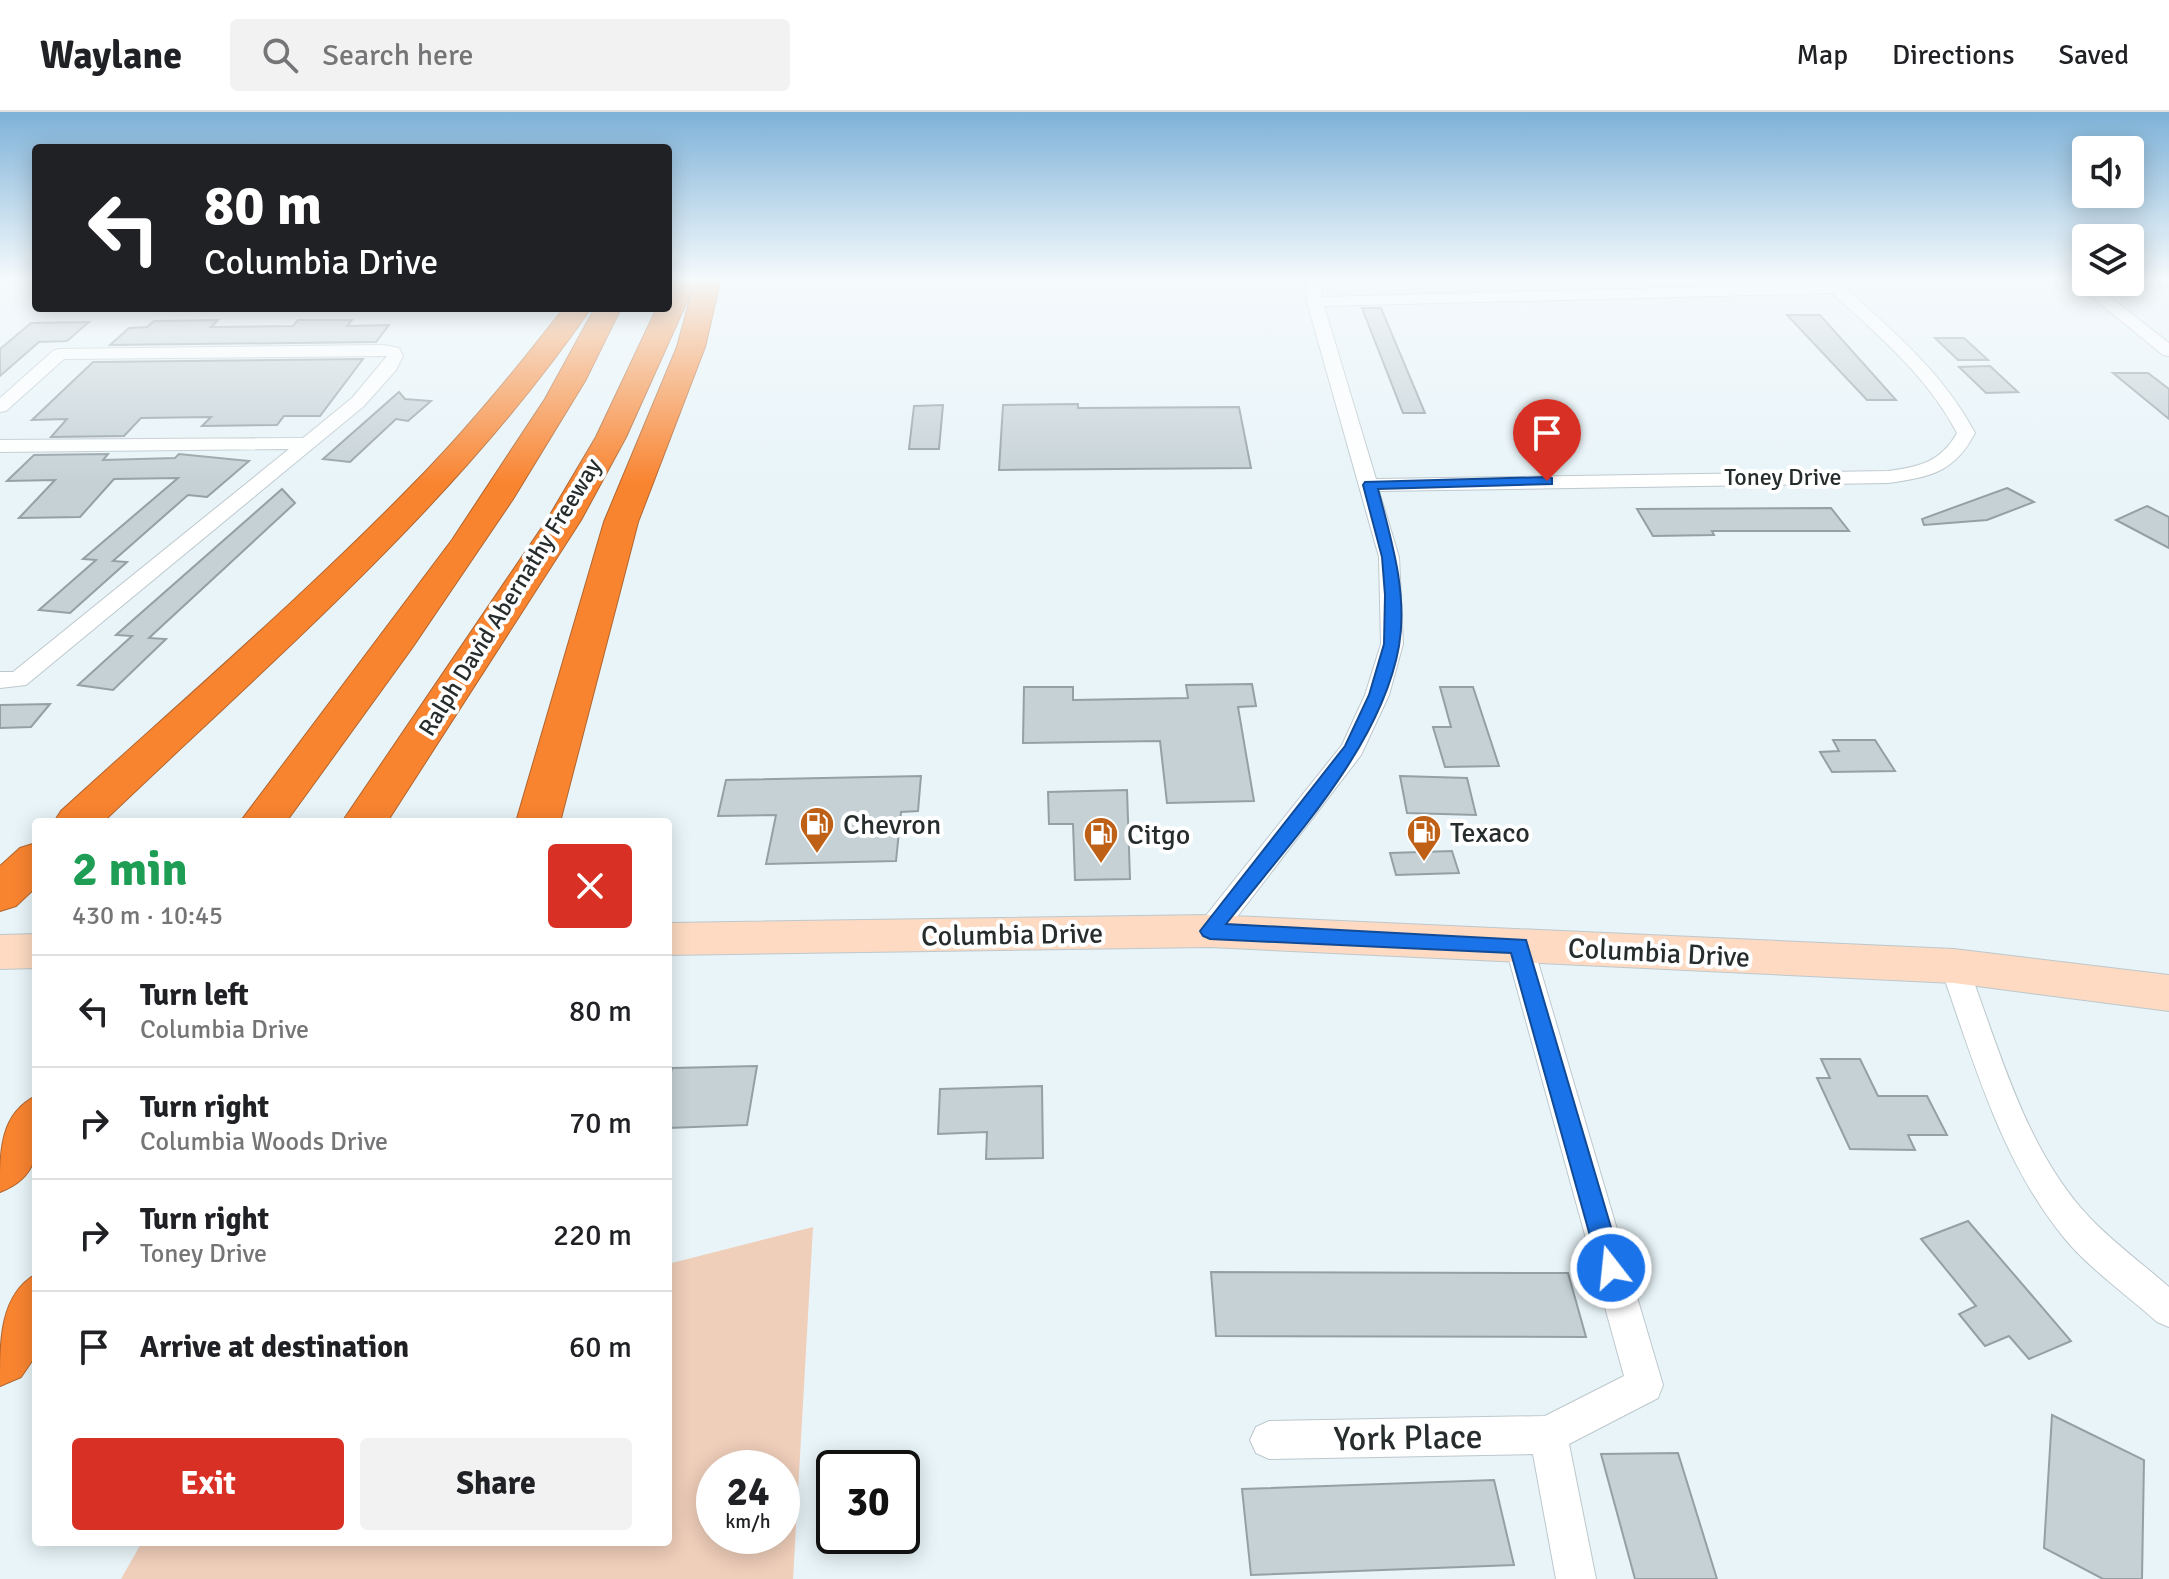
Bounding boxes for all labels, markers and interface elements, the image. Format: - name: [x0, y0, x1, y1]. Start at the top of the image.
- search box: [230, 19, 790, 91]
- text: Waylane: [40, 32, 182, 79]
- icon: search: [258, 33, 302, 77]
- text: Search here: [322, 37, 474, 74]
- text: Map: [1796, 38, 1848, 72]
- text: Directions: [1892, 38, 2014, 72]
- text: Saved: [2058, 38, 2129, 72]
- map controls: [2072, 136, 2144, 296]
- button: sound: [2072, 136, 2144, 208]
- text: 80 m: [204, 171, 322, 240]
- icon: left: [72, 176, 176, 280]
- button: layers: [2072, 224, 2144, 296]
- text: Columbia Drive: [204, 240, 438, 285]
- pin: [1513, 399, 1581, 481]
- icon: arrive: [1525, 411, 1569, 455]
- street label: Ralph David Abernathy Freeway: [412, 453, 608, 741]
- street label: Toney Drive: [1724, 462, 1842, 492]
- fuel station icon: Chevron: [798, 805, 836, 855]
- place label: Chevron: [843, 808, 941, 842]
- fuel station icon: Texaco: [1405, 813, 1443, 863]
- fuel station icon: Citgo: [1082, 815, 1120, 865]
- place label: Texaco: [1450, 816, 1530, 850]
- place label: Citgo: [1127, 818, 1190, 852]
- text: 2 min: [72, 840, 188, 899]
- button: close: [548, 844, 632, 928]
- text: 430 m · 10:45: [72, 900, 223, 932]
- street label: Columbia Drive: [921, 916, 1103, 954]
- street label: Columbia Drive: [1567, 931, 1751, 975]
- text: Turn left: [140, 977, 249, 1014]
- icon: left: [72, 989, 116, 1033]
- text: 80 m: [569, 993, 632, 1030]
- text: Columbia Drive: [140, 1014, 309, 1046]
- text: Turn right: [140, 1089, 269, 1126]
- icon: right: [72, 1101, 116, 1145]
- text: 70 m: [569, 1105, 632, 1142]
- text: Columbia Woods Drive: [140, 1126, 388, 1158]
- text: Turn right: [140, 1201, 269, 1238]
- icon: right: [72, 1213, 116, 1257]
- text: 220 m: [553, 1217, 632, 1254]
- position arrow: [1569, 1226, 1653, 1310]
- text: Toney Drive: [140, 1238, 267, 1270]
- icon: arrive: [72, 1325, 116, 1369]
- text: Arrive at destination: [140, 1329, 409, 1366]
- text: 60 m: [569, 1329, 632, 1366]
- street label: York Place: [1333, 1416, 1483, 1460]
- button: Exit: [72, 1438, 344, 1530]
- button: Share: [360, 1438, 632, 1530]
- speed limit sign: 30: [816, 1450, 920, 1554]
- text: 24: [726, 1467, 770, 1517]
- text: km/h: [725, 1509, 771, 1534]

